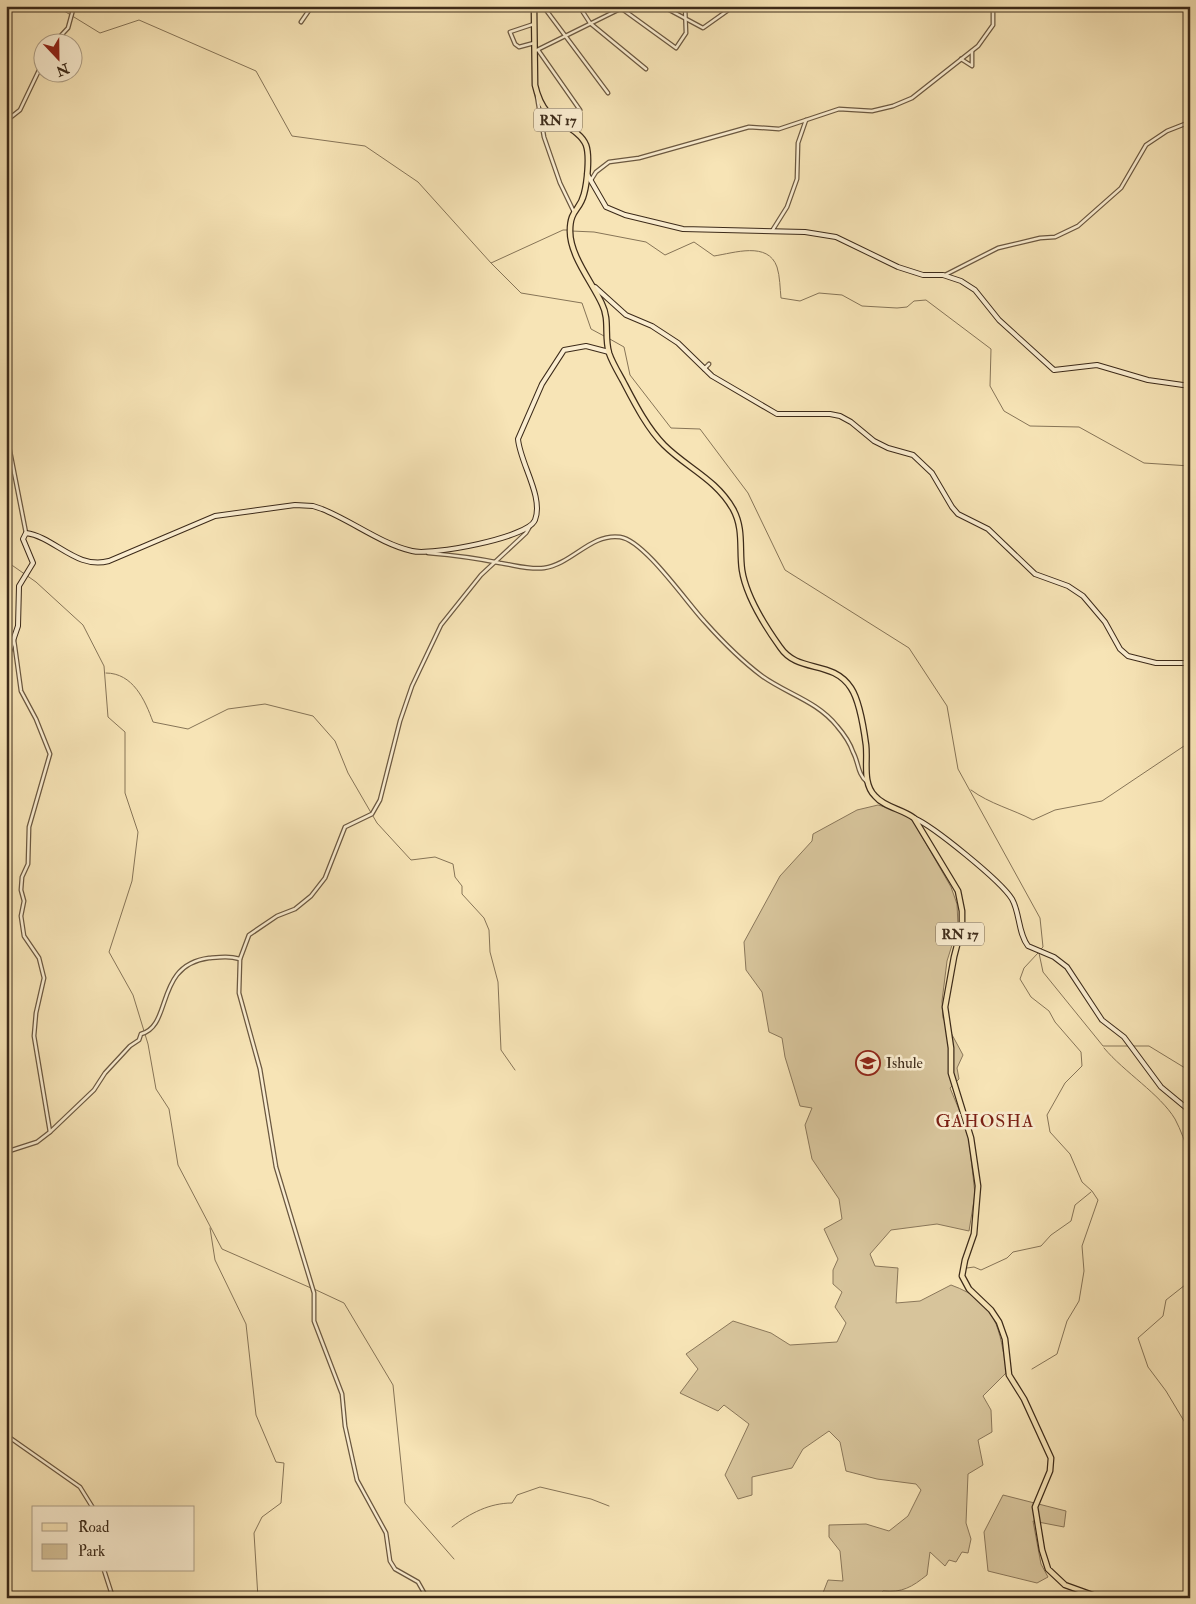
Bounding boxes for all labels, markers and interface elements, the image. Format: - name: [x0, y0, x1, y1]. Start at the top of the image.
- north arrow: [32, 32, 82, 82]
- text: N: [53, 59, 73, 80]
- road number: RN 17: [534, 108, 582, 132]
- road number: RN 17: [936, 922, 984, 946]
- school or university icon: Ishule: [855, 1050, 881, 1076]
- place label: Ishule: [886, 1054, 923, 1073]
- district label: GAHOSHA: [935, 1110, 1035, 1133]
- legend: [32, 1506, 195, 1572]
- text: Road: [78, 1518, 110, 1537]
- text: Park: [78, 1542, 105, 1561]

